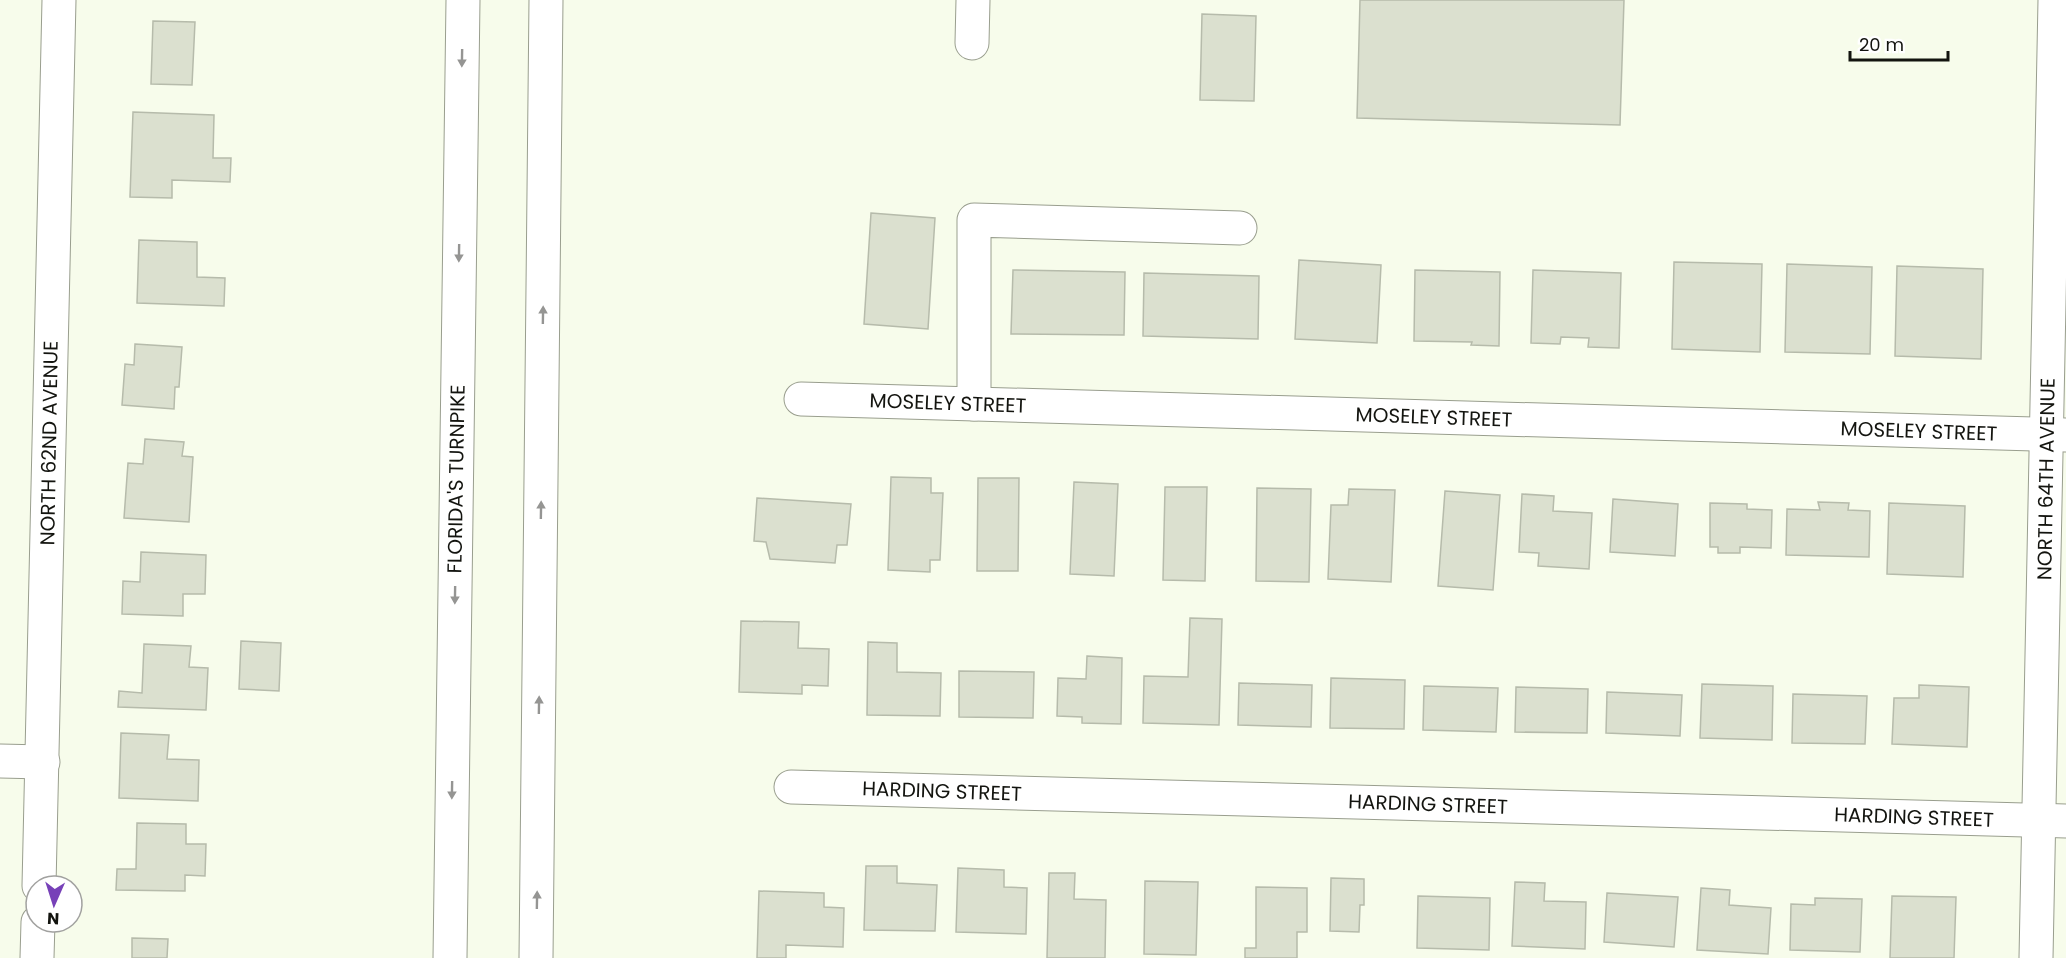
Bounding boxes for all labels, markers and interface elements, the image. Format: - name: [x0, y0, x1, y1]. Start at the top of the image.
- scale bar: [1850, 24, 1948, 62]
- text: 20 m: [1859, 32, 1904, 57]
- one-way arrow: [457, 49, 467, 68]
- one-way arrow: [455, 244, 464, 263]
- one-way arrow: [538, 305, 548, 324]
- street label: NORTH 62ND AVENUE: [33, 340, 65, 546]
- street label: NORTH 64TH AVENUE: [2030, 378, 2062, 580]
- street label: FLORIDA'S TURNPIKE: [440, 384, 472, 574]
- street label: MOSELEY STREET: [869, 386, 1027, 420]
- street label: MOSELEY STREET: [1355, 400, 1513, 434]
- street label: MOSELEY STREET: [1840, 414, 1998, 448]
- one-way arrow: [536, 500, 546, 519]
- one-way arrow: [450, 586, 460, 605]
- one-way arrow: [534, 695, 544, 714]
- street label: HARDING STREET: [862, 774, 1022, 808]
- one-way arrow: [447, 781, 457, 800]
- street label: HARDING STREET: [1348, 787, 1508, 821]
- street label: HARDING STREET: [1834, 800, 1994, 834]
- north arrow: [24, 874, 84, 934]
- one-way arrow: [532, 890, 542, 909]
- text: N: [47, 907, 60, 930]

